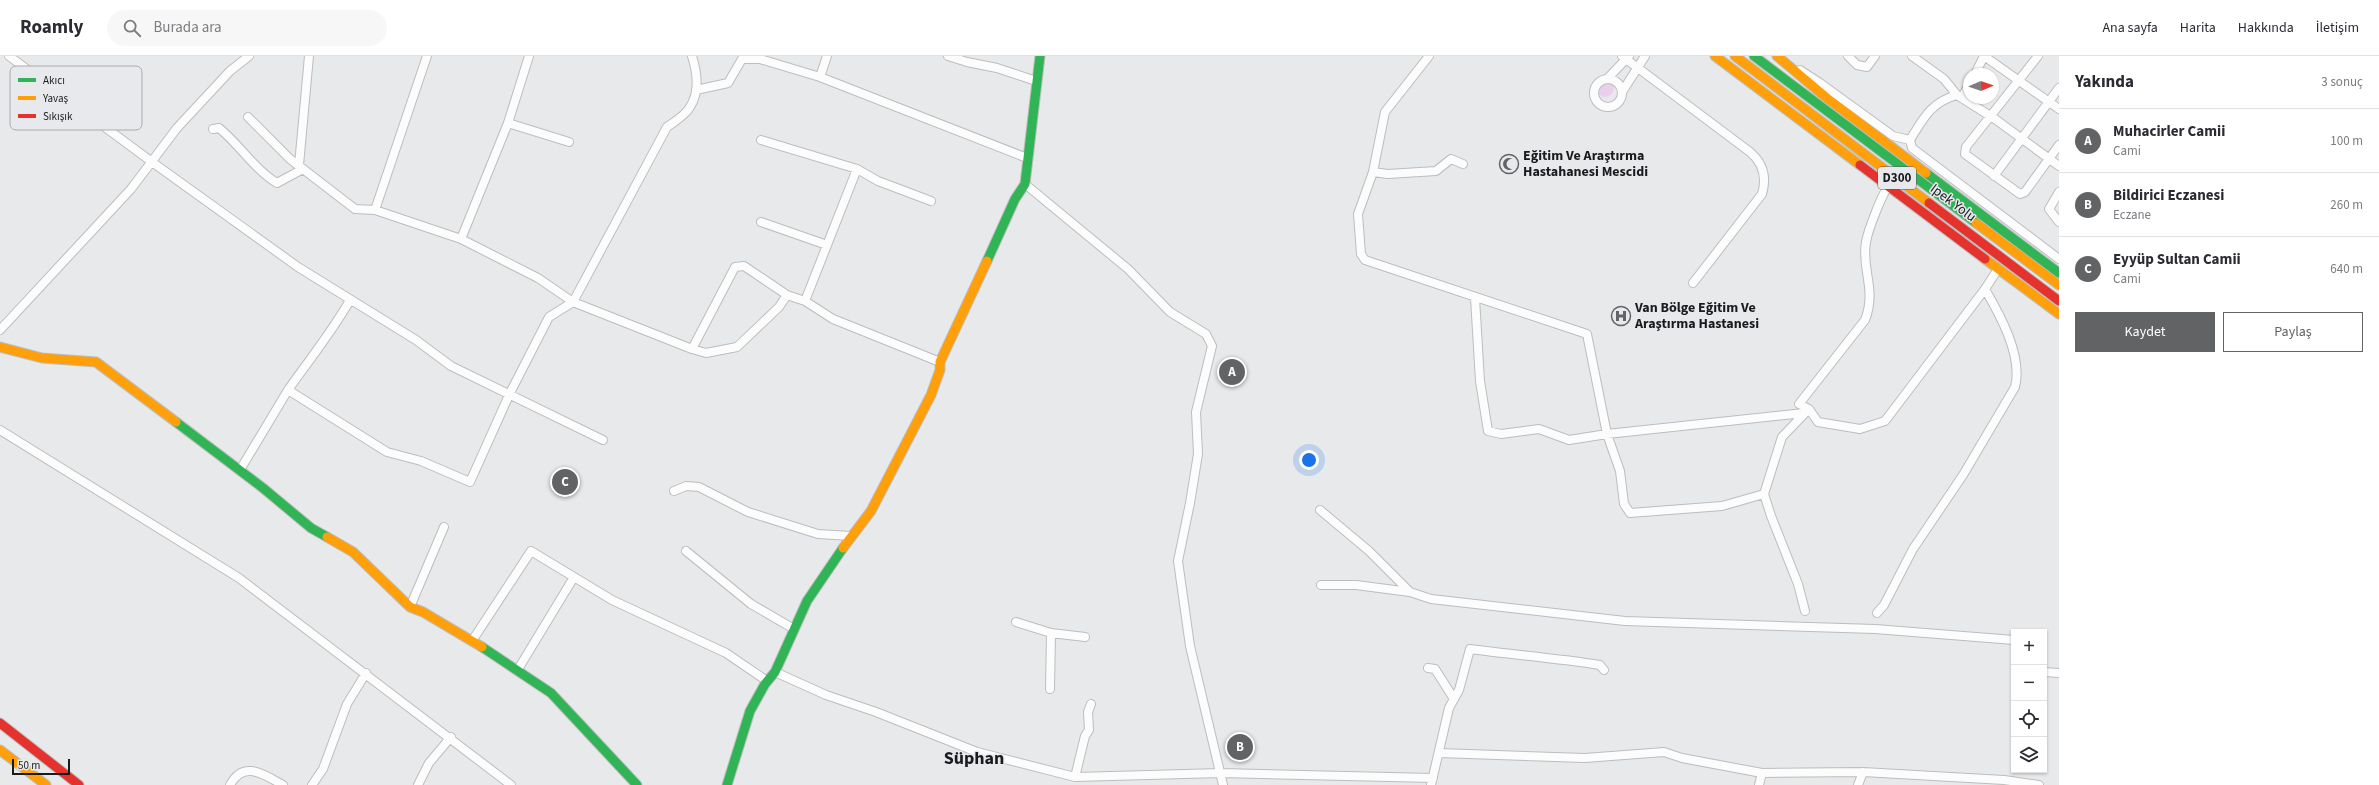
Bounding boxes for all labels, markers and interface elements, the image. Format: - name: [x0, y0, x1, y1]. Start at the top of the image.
- search box: [107, 10, 387, 46]
- text: Roamly: [20, 14, 83, 41]
- icon: search: [121, 17, 143, 39]
- text: Burada ara: [153, 17, 222, 38]
- text: Ana sayfa: [2102, 18, 2158, 38]
- text: Harita: [2180, 18, 2216, 38]
- text: Hakkında: [2238, 18, 2294, 38]
- text: İletişim: [2316, 18, 2359, 38]
- legend: [10, 66, 142, 130]
- north arrow: [1963, 68, 1999, 104]
- text: Yakında: [2075, 70, 2134, 94]
- text: Akıcı: [43, 73, 65, 88]
- text: 3 sonuç: [2321, 73, 2363, 91]
- text: Yavaş: [42, 91, 68, 106]
- text: Sıkışık: [43, 109, 73, 124]
- text: Muhacirler Camii: [2113, 121, 2225, 142]
- text: A: [2084, 132, 2092, 150]
- text: 100 m: [2330, 132, 2363, 150]
- text: Cami: [2113, 142, 2141, 160]
- place label: Eğitim Ve Araştırma Hastahanesi Mescidi: [1523, 146, 1648, 182]
- mosque icon: Eğitim Ve Araştırma Hastahanesi Mescidi: [1498, 153, 1520, 175]
- road number: D300: [1878, 167, 1916, 189]
- street label: Ipek Yolu: [1926, 179, 1980, 227]
- text: Bildirici Eczanesi: [2113, 185, 2224, 206]
- text: B: [2084, 196, 2092, 214]
- text: 260 m: [2330, 196, 2363, 214]
- text: Eczane: [2113, 206, 2151, 224]
- text: Eyyüp Sultan Camii: [2113, 249, 2241, 270]
- text: C: [2084, 260, 2092, 278]
- text: 640 m: [2330, 260, 2363, 278]
- text: Cami: [2113, 270, 2141, 288]
- place label: Van Bölge Eğitim Ve Araştırma Hastanesi: [1634, 298, 1759, 334]
- hospital icon: Van Bölge Eğitim Ve Araştırma Hastanesi: [1610, 305, 1632, 327]
- button: Kaydet: [2075, 312, 2215, 352]
- button: Paylaş: [2223, 312, 2363, 352]
- pin: A: [1219, 357, 1245, 387]
- your location: [1299, 450, 1319, 470]
- pin: C: [552, 467, 578, 497]
- map controls: [2011, 629, 2047, 773]
- button: +: [2011, 629, 2047, 665]
- button: −: [2011, 665, 2047, 701]
- button: locate: [2011, 701, 2047, 737]
- pin: B: [1227, 732, 1253, 762]
- button: layers: [2011, 737, 2047, 773]
- district label: Süphan: [944, 746, 1004, 771]
- scale bar: [12, 757, 70, 776]
- text: 50 m: [18, 758, 40, 773]

